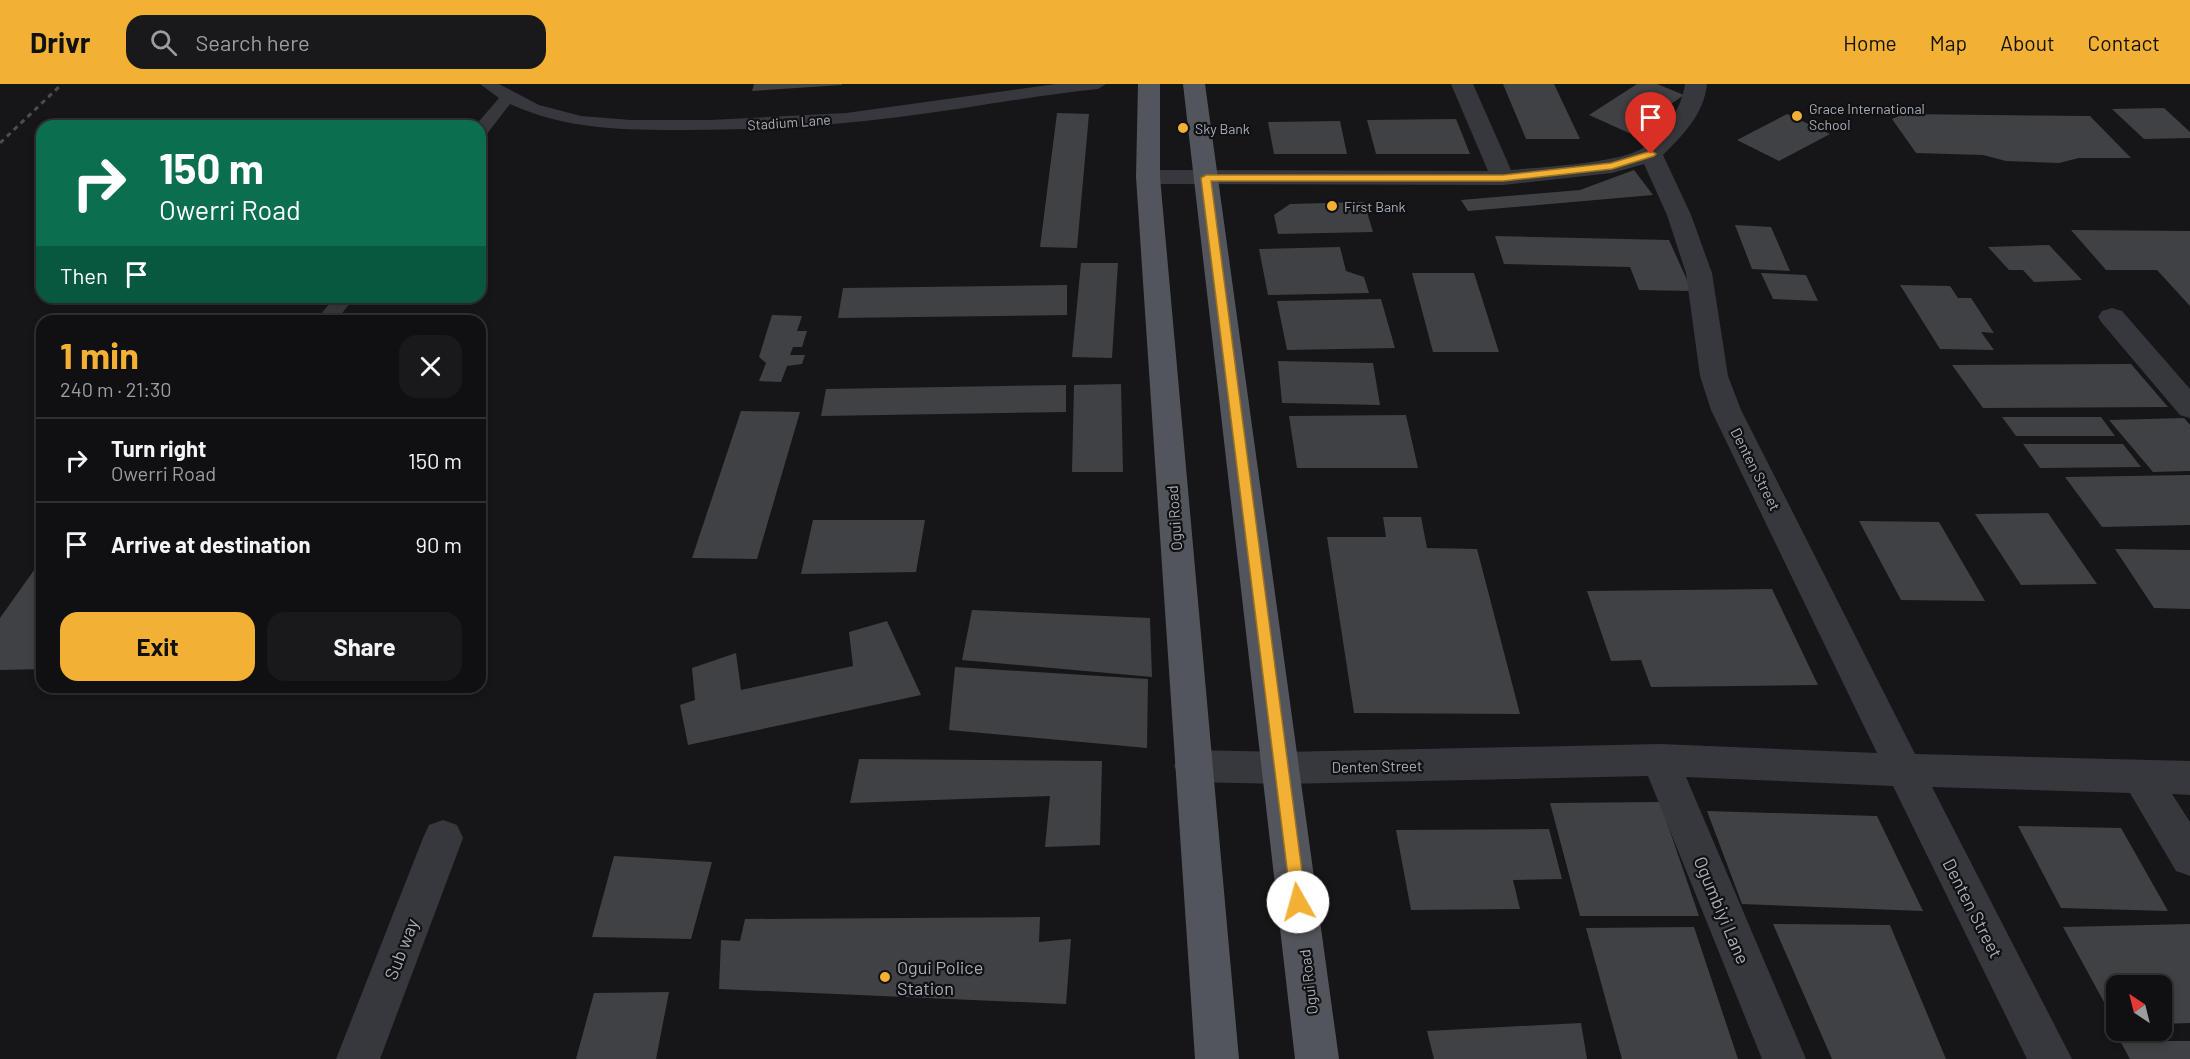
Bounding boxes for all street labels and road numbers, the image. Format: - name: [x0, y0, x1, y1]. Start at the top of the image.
- street label: Stadium Lane: [747, 111, 831, 133]
- street label: Denten Street: [1727, 425, 1785, 513]
- street label: Ogui Road: [1163, 485, 1185, 551]
- street label: Denten Street: [1332, 756, 1422, 776]
- street label: Ogumbiyi Lane: [1689, 853, 1755, 967]
- street label: Denten Street: [1939, 855, 2007, 961]
- street label: Sub way: [379, 915, 423, 983]
- street label: Ogui Road: [1295, 949, 1321, 1015]

